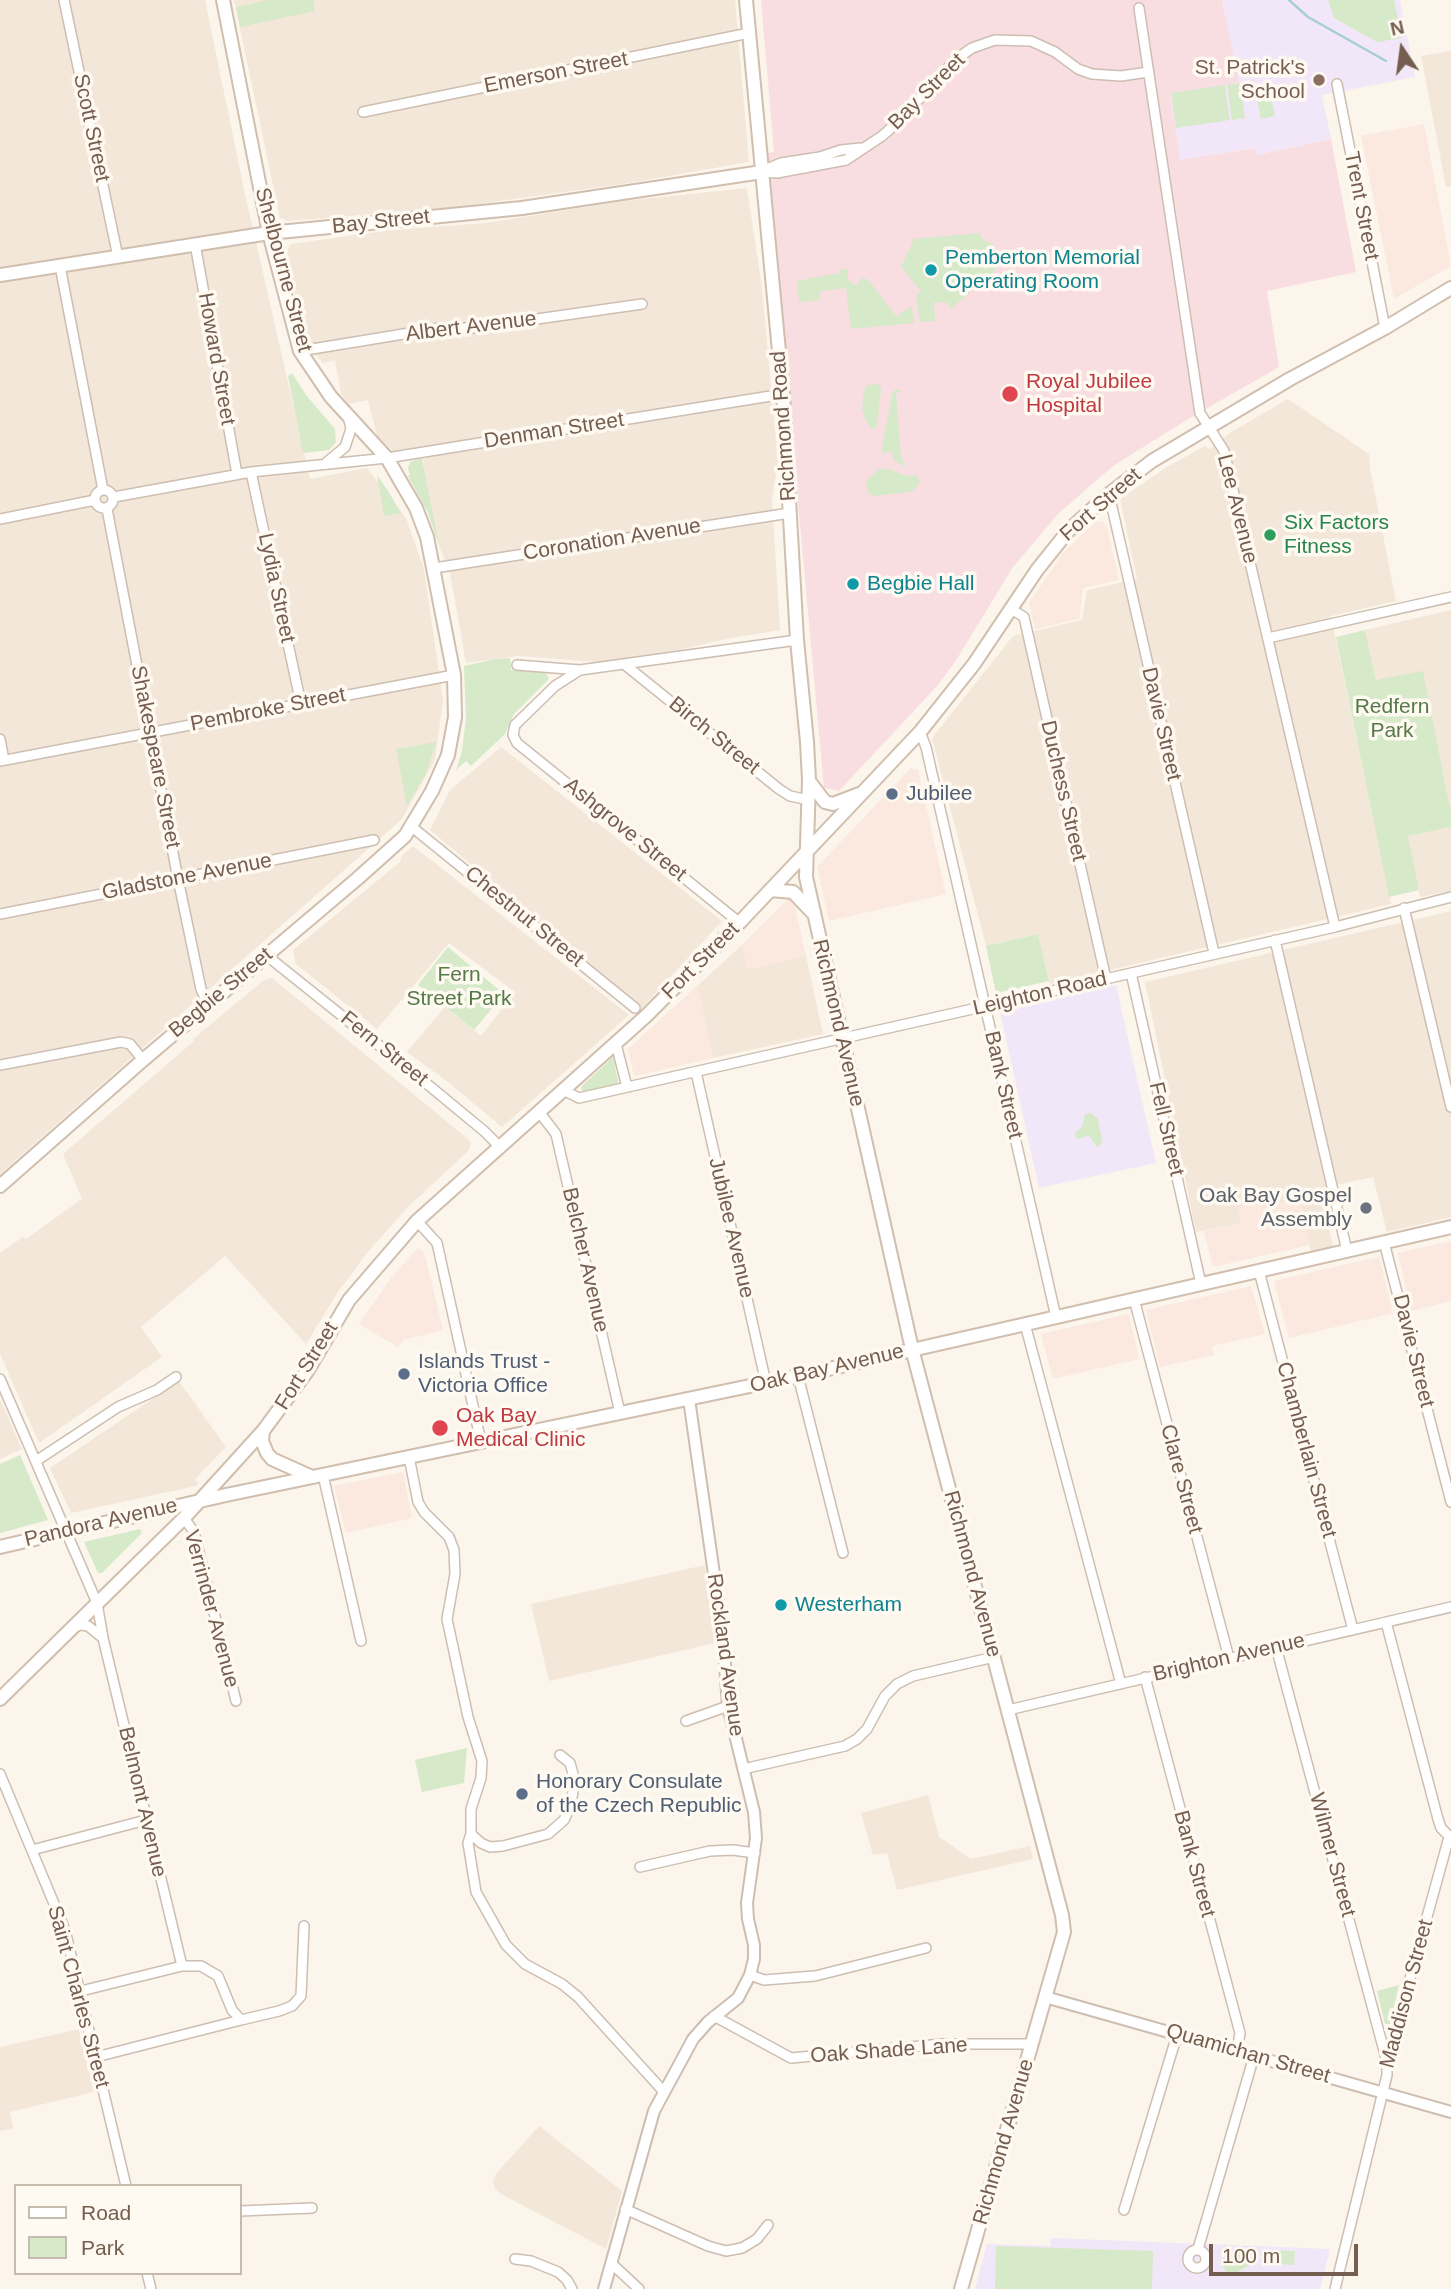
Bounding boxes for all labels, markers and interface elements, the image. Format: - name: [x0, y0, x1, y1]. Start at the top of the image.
- north arrow: [1367, 14, 1437, 84]
- text: N: [1388, 16, 1406, 40]
- street label: Emerson Street: [482, 47, 630, 99]
- street label: Bay Street: [883, 48, 971, 136]
- place label: St. Patrick's School: [1195, 55, 1305, 105]
- street label: Scott Street: [67, 72, 115, 184]
- marker: St. Patrick's School: [1311, 72, 1327, 88]
- street label: Trent Street: [1338, 150, 1384, 262]
- street label: Shelbourne Street: [249, 185, 317, 355]
- street label: Bay Street: [331, 204, 431, 240]
- place label: Pemberton Memorial Operating Room: [945, 245, 1140, 295]
- marker: Pemberton Memorial Operating Room: [923, 262, 939, 278]
- street label: Howard Street: [192, 291, 240, 427]
- street label: Albert Avenue: [404, 306, 538, 348]
- street label: Richmond Road: [766, 350, 802, 502]
- place label: Royal Jubilee Hospital: [1026, 369, 1152, 419]
- marker: Royal Jubilee Hospital: [1000, 384, 1020, 404]
- street label: Denman Street: [482, 408, 626, 454]
- street label: Lee Avenue: [1211, 452, 1263, 566]
- street label: Fort Street: [1055, 463, 1147, 547]
- place label: Six Factors Fitness: [1284, 510, 1389, 560]
- street label: Coronation Avenue: [521, 514, 703, 566]
- marker: Six Factors Fitness: [1262, 527, 1278, 543]
- street label: Lydia Street: [252, 531, 300, 645]
- place label: Begbie Hall: [867, 571, 974, 597]
- marker: Begbie Hall: [845, 576, 861, 592]
- street label: Shakespeare Street: [125, 663, 185, 851]
- street label: Davie Street: [1136, 665, 1186, 783]
- street label: Pembroke Street: [188, 683, 348, 737]
- street label: Birch Street: [663, 692, 765, 780]
- park label: Redfern Park: [1355, 694, 1429, 744]
- street label: Duchess Street: [1035, 718, 1091, 864]
- street label: Ashgrove Street: [559, 773, 691, 887]
- place label: Jubilee: [906, 781, 973, 807]
- marker: Jubilee: [884, 786, 900, 802]
- street label: Gladstone Avenue: [100, 848, 274, 906]
- street label: Chestnut Street: [459, 861, 589, 973]
- street label: Fort Street: [657, 917, 745, 1005]
- street label: Richmond Avenue: [806, 937, 870, 1109]
- street label: Begbie Street: [164, 942, 278, 1044]
- park label: Fern Street Park: [406, 962, 512, 1012]
- street label: Leighton Road: [971, 966, 1109, 1022]
- street label: Fern Street: [335, 1006, 433, 1092]
- street label: Bank Street: [978, 1029, 1028, 1141]
- street label: Fell Street: [1143, 1080, 1189, 1178]
- street label: Jubilee Avenue: [703, 1155, 759, 1301]
- place label: Oak Bay Gospel Assembly: [1199, 1183, 1352, 1233]
- street label: Belcher Avenue: [556, 1185, 614, 1335]
- marker: Oak Bay Gospel Assembly: [1358, 1200, 1374, 1216]
- street label: Davie Street: [1387, 1292, 1439, 1410]
- street label: Fort Street: [270, 1317, 344, 1415]
- street label: Oak Bay Avenue: [748, 1339, 906, 1399]
- place label: Islands Trust - Victoria Office: [418, 1349, 550, 1399]
- street label: Chamberlain Street: [1270, 1359, 1342, 1541]
- marker: Islands Trust - Victoria Office: [396, 1366, 412, 1382]
- place label: Oak Bay Medical Clinic: [456, 1403, 586, 1453]
- marker: Oak Bay Medical Clinic: [430, 1418, 450, 1438]
- street label: Clare Street: [1154, 1422, 1208, 1536]
- street label: Richmond Avenue: [938, 1488, 1006, 1660]
- street label: Pandora Avenue: [22, 1493, 180, 1553]
- street label: Verrinder Avenue: [178, 1528, 244, 1690]
- street label: Rockland Avenue: [701, 1572, 749, 1738]
- place label: Westerham: [795, 1592, 902, 1618]
- marker: Westerham: [773, 1597, 789, 1613]
- street label: Brighton Avenue: [1151, 1628, 1307, 1688]
- street label: Belmont Avenue: [112, 1724, 172, 1880]
- place label: Honorary Consulate of the Czech Republic: [536, 1769, 741, 1819]
- marker: Honorary Consulate of the Czech Republic: [514, 1786, 530, 1802]
- street label: Wilmer Street: [1303, 1790, 1361, 1920]
- street label: Bank Street: [1168, 1808, 1220, 1920]
- street label: Saint Charles Street: [42, 1903, 114, 2091]
- street label: Maddison Street: [1375, 1917, 1439, 2071]
- street label: Quamichan Street: [1163, 2019, 1333, 2089]
- street label: Oak Shade Lane: [810, 2033, 968, 2069]
- street label: Richmond Avenue: [968, 2056, 1040, 2228]
- legend: [14, 2184, 242, 2275]
- text: Road: [81, 2201, 131, 2224]
- scale bar: [1213, 2230, 1362, 2274]
- text: Park: [81, 2236, 124, 2259]
- text: 100 m: [1222, 2244, 1280, 2267]

